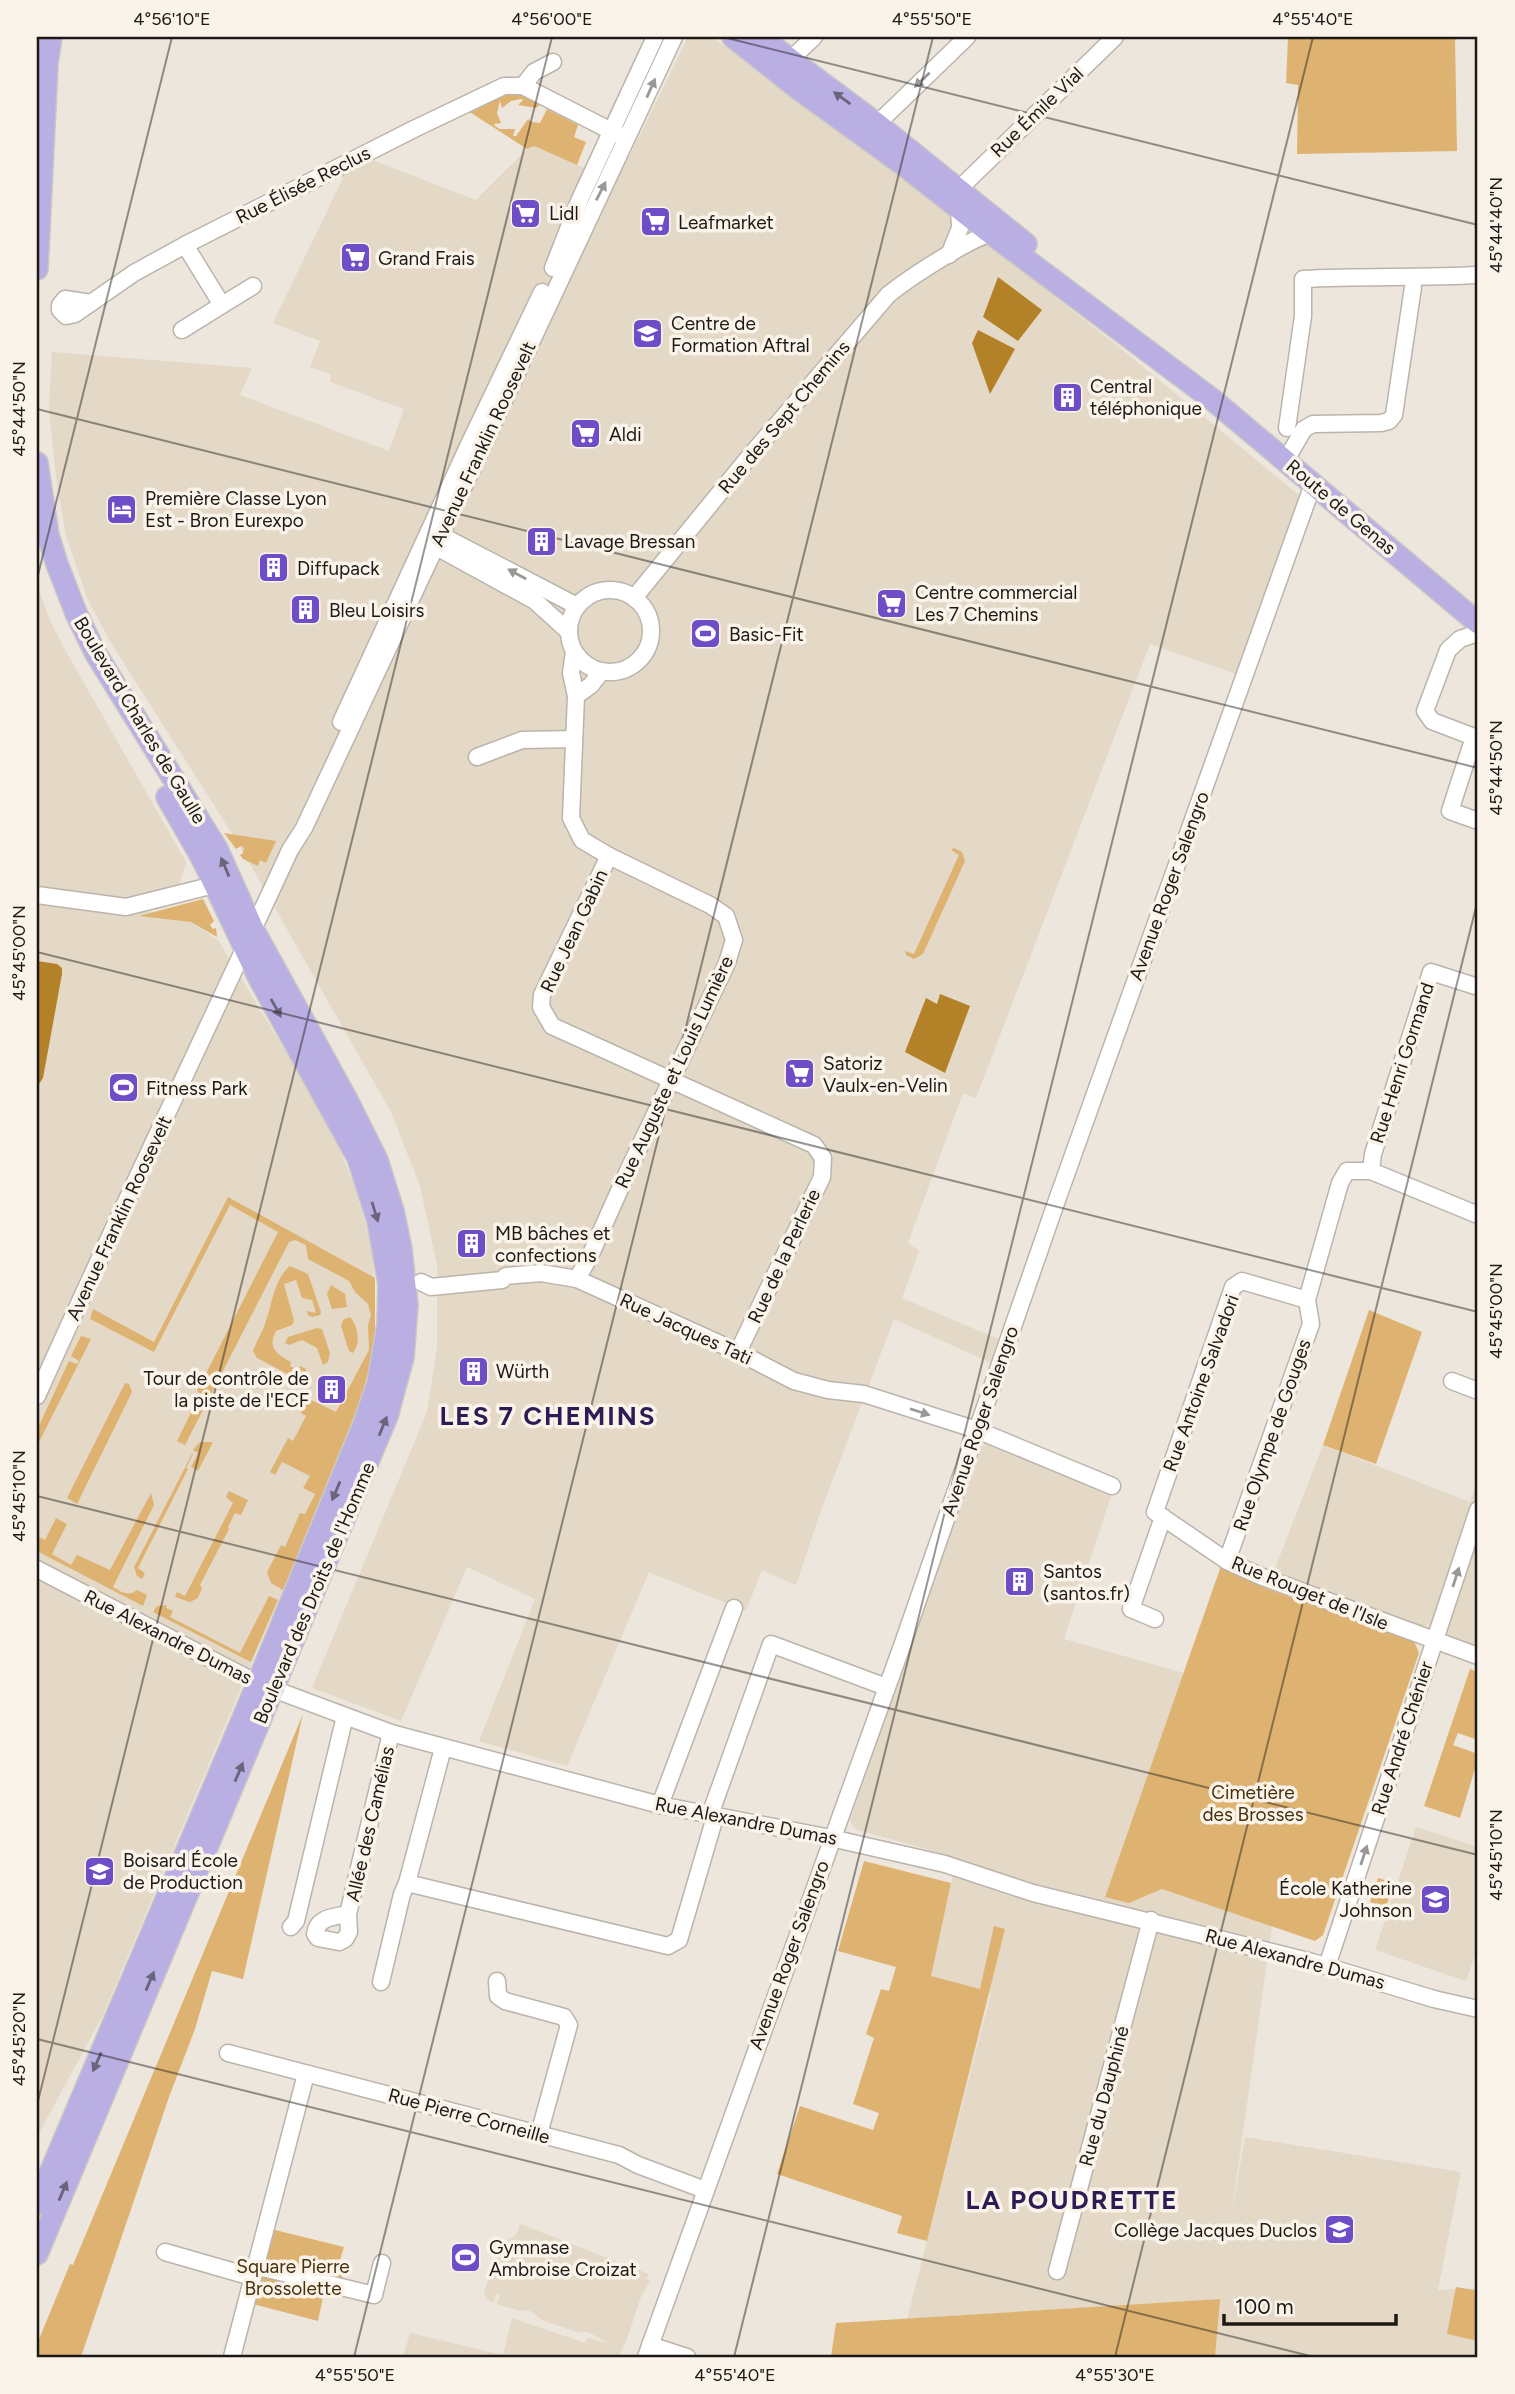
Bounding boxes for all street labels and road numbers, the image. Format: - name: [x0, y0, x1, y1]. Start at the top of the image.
- street label: Rue Émile Vial: [986, 62, 1088, 162]
- street label: Rue Élisée Reclus: [232, 141, 374, 229]
- street label: Rue des Sept Chemins: [713, 336, 855, 498]
- street label: Avenue Franklin Roosevelt: [425, 338, 541, 550]
- street label: Route de Genas: [1282, 455, 1401, 560]
- street label: Boulevard Charles de Gaulle: [69, 612, 211, 828]
- street label: Avenue Roger Salengro: [1124, 788, 1214, 984]
- street label: Rue Jean Gabin: [535, 866, 613, 996]
- street label: Rue Auguste et Louis Lumière: [610, 952, 738, 1192]
- street label: Rue Henri Gormand: [1365, 980, 1439, 1146]
- street label: Avenue Franklin Roosevelt: [61, 1112, 177, 1324]
- street label: Rue de la Perlerie: [743, 1185, 825, 1327]
- street label: Rue Jacques Tati: [616, 1288, 756, 1370]
- street label: Rue Antoine Salvadori: [1158, 1291, 1244, 1475]
- street label: Avenue Roger Salengro: [937, 1323, 1023, 1519]
- street label: Rue Olympe de Gouges: [1228, 1336, 1316, 1534]
- street label: Boulevard des Droits de l'Homme: [248, 1459, 380, 1727]
- street label: Rue Rouget de l'Isle: [1228, 1551, 1392, 1635]
- street label: Rue Alexandre Dumas: [80, 1585, 256, 1689]
- street label: Rue André Chénier: [1366, 1658, 1438, 1818]
- street label: Allée des Camélias: [341, 1744, 399, 1904]
- street label: Rue Alexandre Dumas: [653, 1792, 839, 1850]
- street label: Avenue Roger Salengro: [744, 1857, 834, 2053]
- street label: Rue Alexandre Dumas: [1203, 1924, 1388, 1994]
- street label: Rue du Dauphiné: [1074, 2023, 1134, 2169]
- street label: Rue Pierre Corneille: [386, 2083, 552, 2149]

